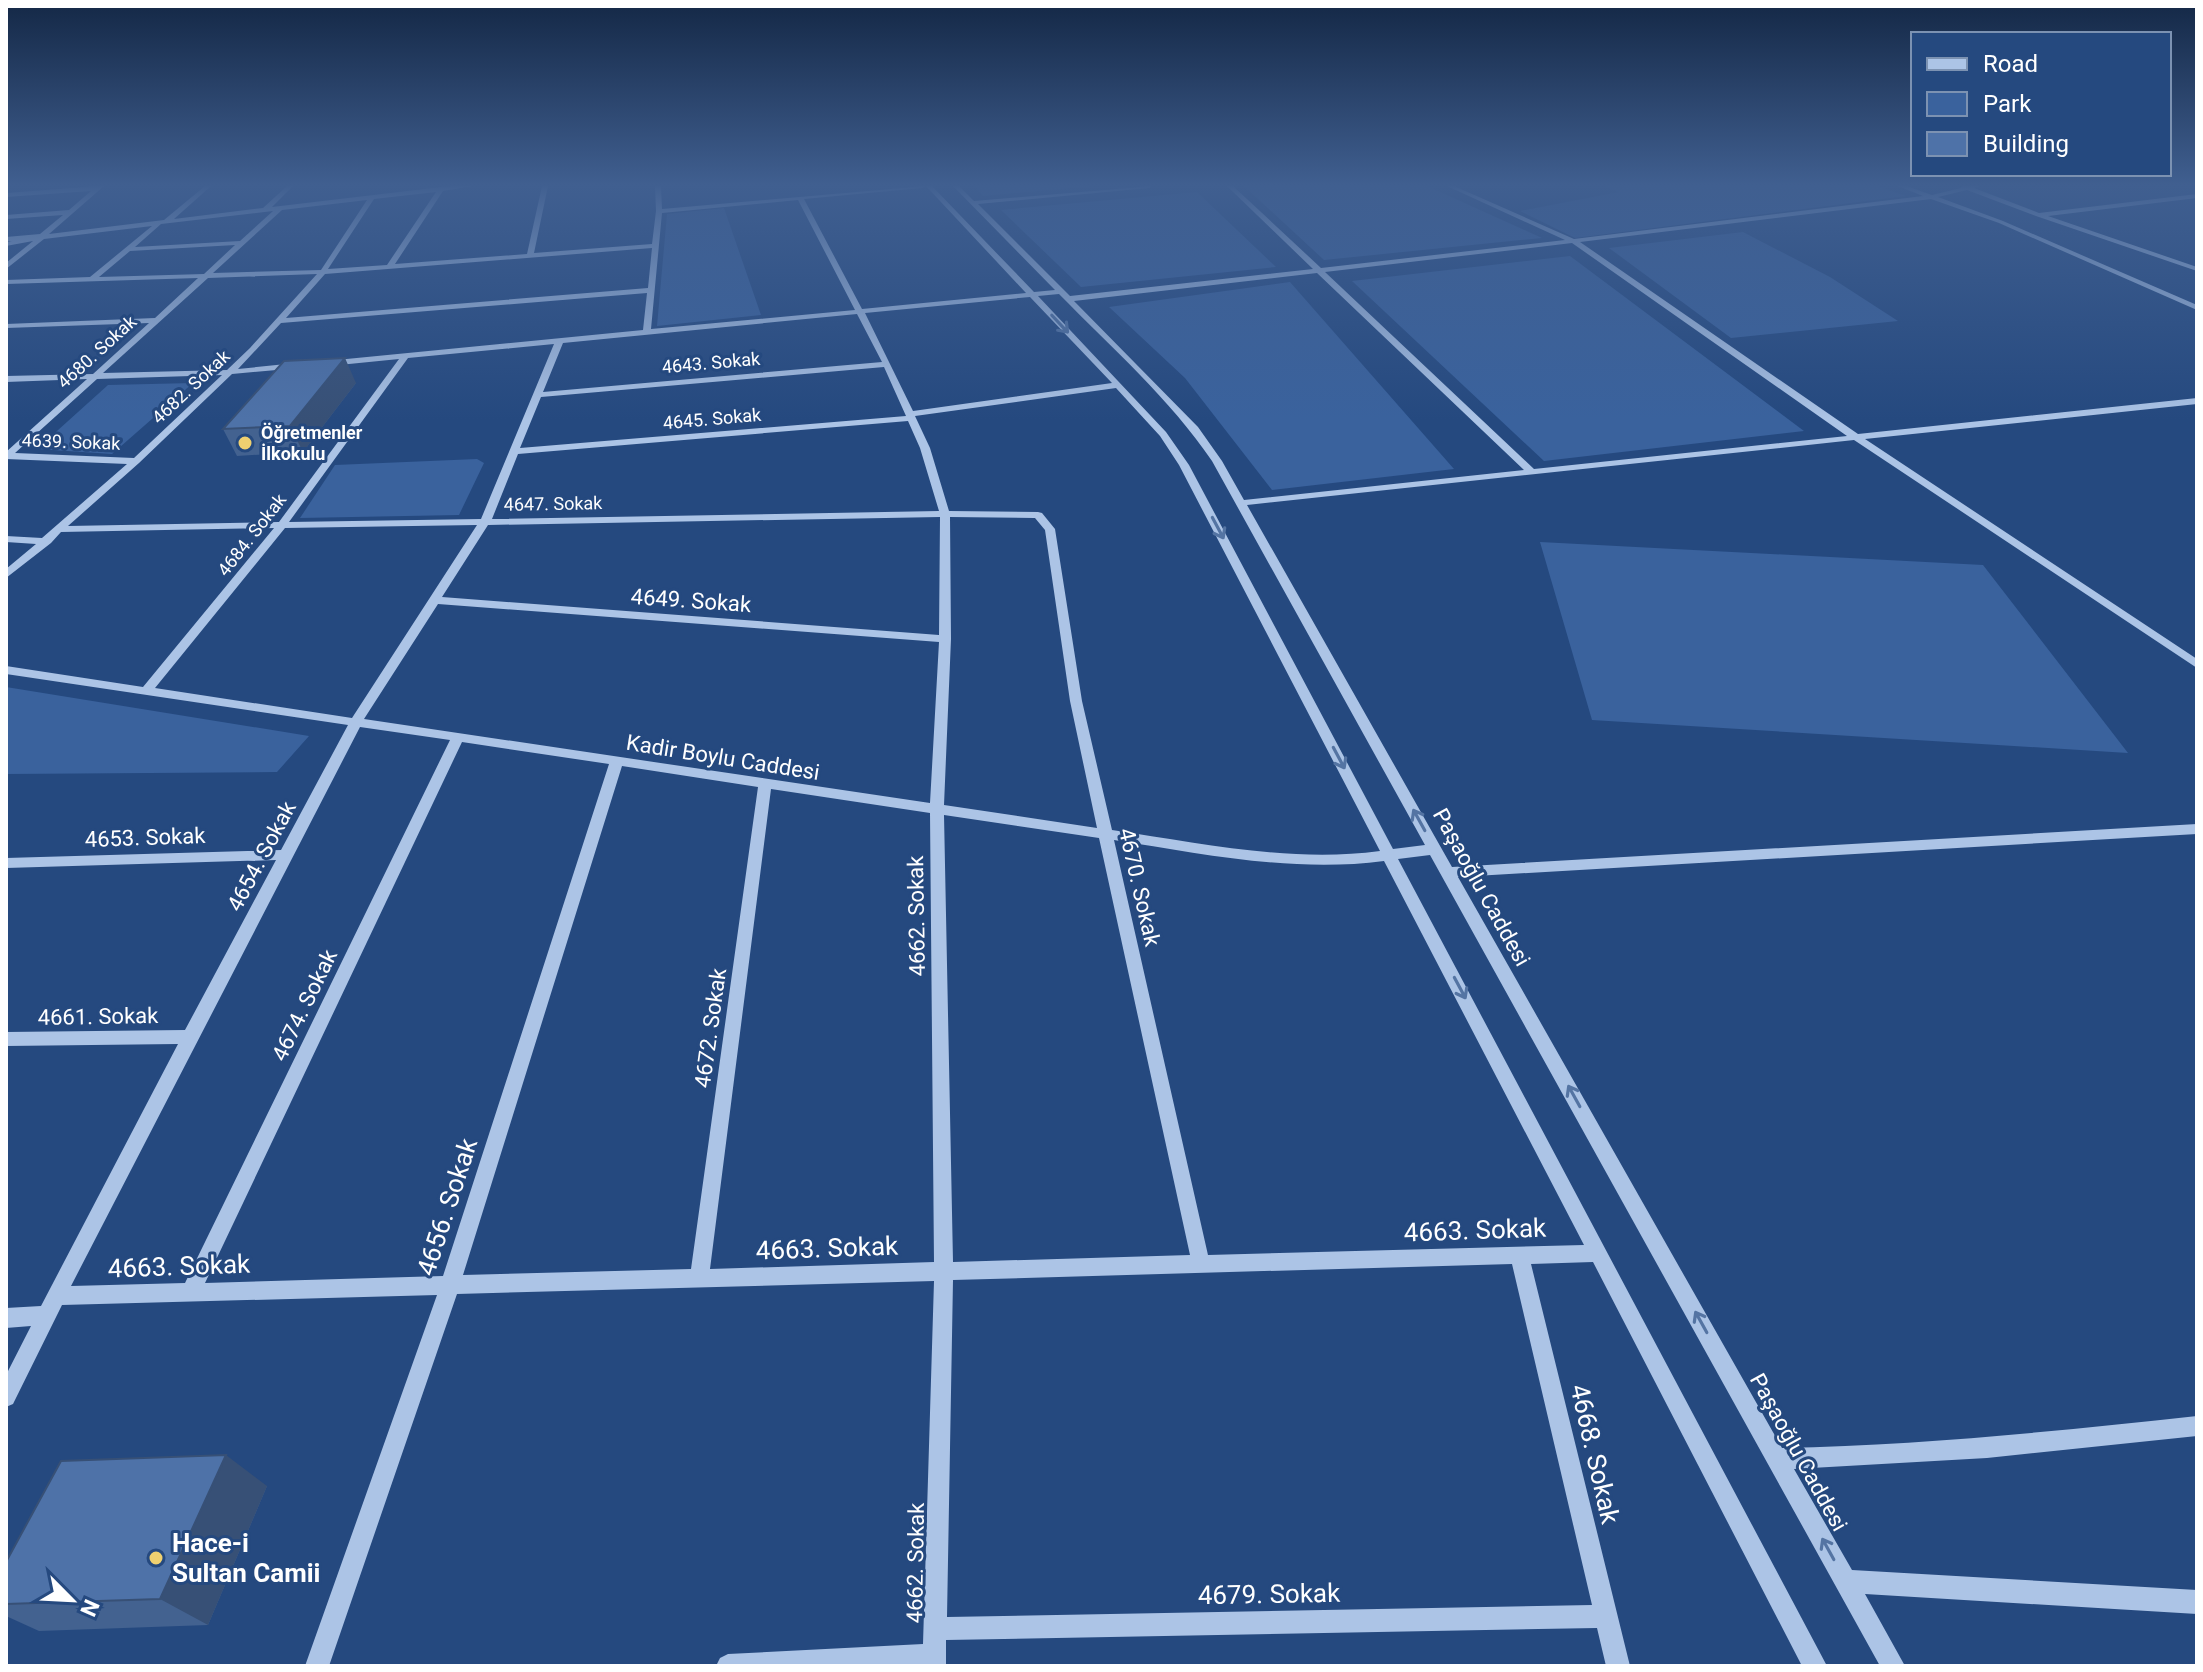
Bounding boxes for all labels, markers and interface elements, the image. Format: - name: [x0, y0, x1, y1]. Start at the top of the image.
- legend: [1911, 32, 2171, 176]
- text: Road: [1983, 50, 2038, 78]
- text: Park: [1983, 90, 2032, 118]
- text: Building: [1983, 130, 2069, 158]
- street label: 4680. Sokak: [53, 310, 141, 392]
- one-way arrow: [1050, 313, 1068, 333]
- street label: 4682. Sokak: [147, 345, 235, 428]
- street label: 4643. Sokak: [661, 348, 762, 377]
- street label: 4645. Sokak: [662, 404, 763, 433]
- place label: Öğretmenler İlkokulu: [261, 422, 363, 464]
- street label: 4639. Sokak: [21, 429, 122, 454]
- marker: Öğretmenler İlkokulu: [236, 434, 254, 452]
- street label: 4684. Sokak: [213, 489, 291, 580]
- street label: 4647. Sokak: [503, 492, 603, 515]
- one-way arrow: [1211, 515, 1227, 539]
- street label: 4649. Sokak: [630, 584, 753, 617]
- street label: Kadir Boylu Caddesi: [624, 730, 821, 785]
- one-way arrow: [1331, 746, 1347, 769]
- street label: 4654. Sokak: [222, 796, 301, 915]
- street label: Paşaoğlu Caddesi: [1428, 804, 1535, 970]
- one-way arrow: [1411, 809, 1427, 832]
- street label: 4653. Sokak: [84, 823, 207, 852]
- street label: 4670. Sokak: [1114, 826, 1165, 950]
- street label: 4662. Sokak: [903, 855, 930, 976]
- street label: 4674. Sokak: [267, 945, 342, 1065]
- street label: 4672. Sokak: [690, 966, 731, 1090]
- one-way arrow: [1452, 976, 1468, 1000]
- street label: 4661. Sokak: [38, 1003, 159, 1030]
- one-way arrow: [1565, 1084, 1581, 1108]
- street label: 4656. Sokak: [411, 1134, 484, 1279]
- street label: 4663. Sokak: [1403, 1212, 1548, 1247]
- street label: 4663. Sokak: [755, 1230, 900, 1265]
- street label: 4663. Sokak: [107, 1248, 252, 1283]
- one-way arrow: [1692, 1311, 1708, 1335]
- street label: Paşaoğlu Caddesi: [1745, 1369, 1852, 1535]
- street label: 4668. Sokak: [1564, 1381, 1626, 1528]
- street label: 4662. Sokak: [902, 1502, 929, 1624]
- place label: Hace-i Sultan Camii: [172, 1528, 320, 1588]
- one-way arrow: [1820, 1538, 1836, 1561]
- marker: Hace-i Sultan Camii: [147, 1549, 165, 1567]
- north arrow: [32, 1560, 112, 1640]
- street label: 4679. Sokak: [1197, 1578, 1341, 1610]
- text: N: [75, 1596, 104, 1620]

